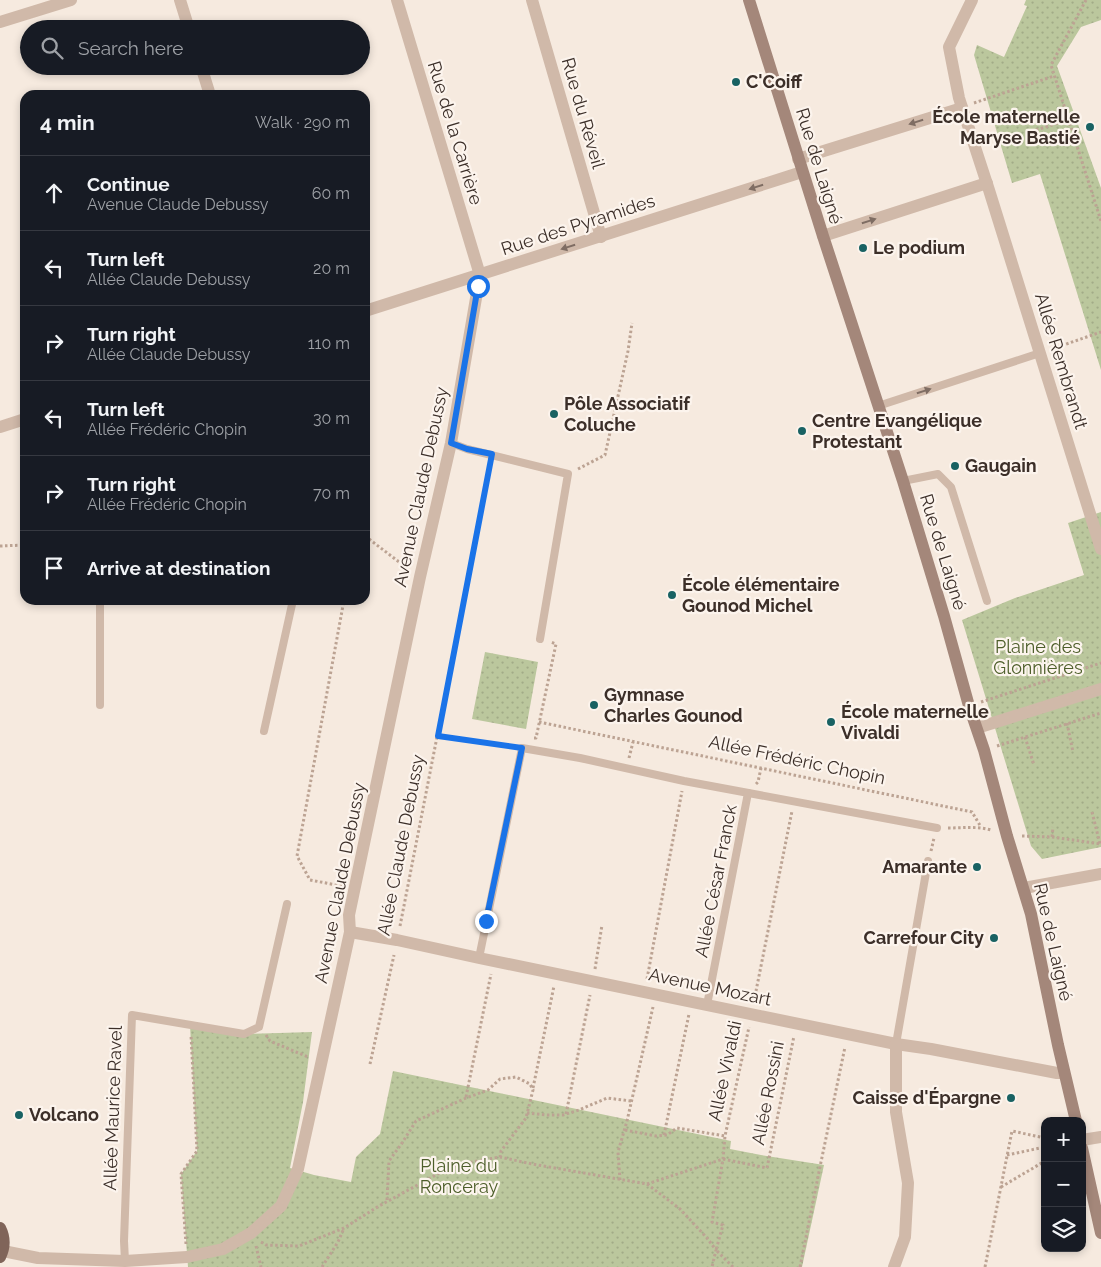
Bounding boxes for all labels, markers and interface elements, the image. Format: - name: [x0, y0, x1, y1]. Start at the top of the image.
- search box: [20, 20, 370, 75]
- icon: search: [38, 34, 66, 62]
- text: Search here: [78, 37, 184, 59]
- street label: Rue du Réveil: [558, 55, 609, 171]
- street label: Rue de la Carrière: [424, 59, 487, 208]
- place label: C'Coiff: [746, 71, 802, 92]
- marker: C'Coiff: [730, 76, 742, 88]
- street label: Rue de Laigné: [792, 105, 847, 227]
- place label: École maternelle Maryse Bastié: [932, 106, 1080, 148]
- text: 4 min: [40, 110, 95, 135]
- text: Walk · 290 m: [255, 113, 350, 132]
- one-way arrow: [908, 119, 923, 127]
- marker: École maternelle Maryse Bastié: [1084, 121, 1096, 133]
- text: Continue: [87, 173, 170, 195]
- icon: ahead: [40, 179, 68, 207]
- text: 60 m: [312, 184, 350, 203]
- one-way arrow: [748, 184, 763, 191]
- street label: Rue des Pyramides: [498, 190, 658, 259]
- text: Avenue Claude Debussy: [87, 195, 268, 214]
- one-way arrow: [862, 217, 877, 225]
- place label: Le podium: [873, 237, 965, 258]
- marker: Le podium: [857, 242, 869, 254]
- one-way arrow: [560, 244, 575, 252]
- text: Turn left: [87, 248, 164, 270]
- icon: left: [40, 254, 68, 282]
- text: 20 m: [313, 259, 350, 278]
- text: Allée Claude Debussy: [87, 270, 251, 289]
- route start: [467, 275, 490, 298]
- street label: Allée Rembrandt: [1031, 290, 1092, 431]
- text: Turn right: [87, 323, 176, 345]
- icon: right: [40, 329, 68, 357]
- text: 110 m: [308, 334, 350, 353]
- text: Allée Claude Debussy: [87, 345, 251, 364]
- street label: Avenue Claude Debussy: [389, 385, 452, 589]
- one-way arrow: [917, 386, 932, 394]
- place label: Pôle Associatif Coluche: [564, 393, 691, 435]
- text: Turn left: [87, 398, 164, 420]
- icon: left: [40, 404, 68, 432]
- marker: Pôle Associatif Coluche: [548, 408, 560, 420]
- text: 30 m: [313, 409, 350, 428]
- place label: Centre Evangélique Protestant: [812, 410, 982, 452]
- text: Allée Frédéric Chopin: [87, 420, 247, 439]
- marker: Centre Evangélique Protestant: [796, 425, 808, 437]
- place label: Gaugain: [965, 455, 1037, 476]
- marker: Gaugain: [949, 460, 961, 472]
- text: Turn right: [87, 473, 176, 495]
- icon: right: [40, 479, 68, 507]
- text: 70 m: [313, 484, 350, 503]
- street label: Rue de Laigné: [916, 491, 971, 613]
- text: Allée Frédéric Chopin: [87, 495, 247, 514]
- icon: arrive: [40, 554, 68, 582]
- text: Arrive at destination: [87, 557, 271, 579]
- place label: École élémentaire Gounod Michel: [682, 574, 840, 616]
- marker: École élémentaire Gounod Michel: [666, 589, 678, 601]
- park label: Plaine des Glonnières: [993, 636, 1083, 678]
- place label: Gymnase Charles Gounod: [604, 684, 743, 726]
- marker: Gymnase Charles Gounod: [588, 699, 600, 711]
- place label: École maternelle Vivaldi: [841, 701, 989, 743]
- marker: École maternelle Vivaldi: [825, 716, 837, 728]
- street label: Allée Frédéric Chopin: [707, 731, 887, 788]
- street label: Allée Claude Debussy: [373, 752, 428, 937]
- street label: Avenue Claude Debussy: [310, 781, 369, 985]
- street label: Allée César Franck: [690, 802, 741, 959]
- place label: Amarante: [882, 856, 967, 877]
- marker: Amarante: [971, 861, 983, 873]
- street label: Rue de Laigné: [1030, 881, 1077, 1003]
- route end: [475, 910, 498, 933]
- place label: Carrefour City: [864, 927, 984, 948]
- marker: Carrefour City: [988, 932, 1000, 944]
- street label: Avenue Mozart: [647, 963, 773, 1010]
- street label: Allée Vivaldi: [704, 1019, 745, 1123]
- street label: Allée Maurice Ravel: [99, 1025, 126, 1191]
- street label: Allée Rossini: [747, 1039, 788, 1147]
- place label: Caisse d'Épargne: [853, 1087, 1001, 1108]
- marker: Caisse d'Épargne: [1005, 1092, 1017, 1104]
- place label: Volcano: [29, 1104, 99, 1125]
- marker: Volcano: [13, 1109, 25, 1121]
- map controls: [1041, 1117, 1086, 1252]
- button: +: [1041, 1117, 1086, 1162]
- park label: Plaine du Ronceray: [420, 1155, 499, 1197]
- button: −: [1041, 1162, 1086, 1207]
- button: layers: [1041, 1207, 1086, 1252]

